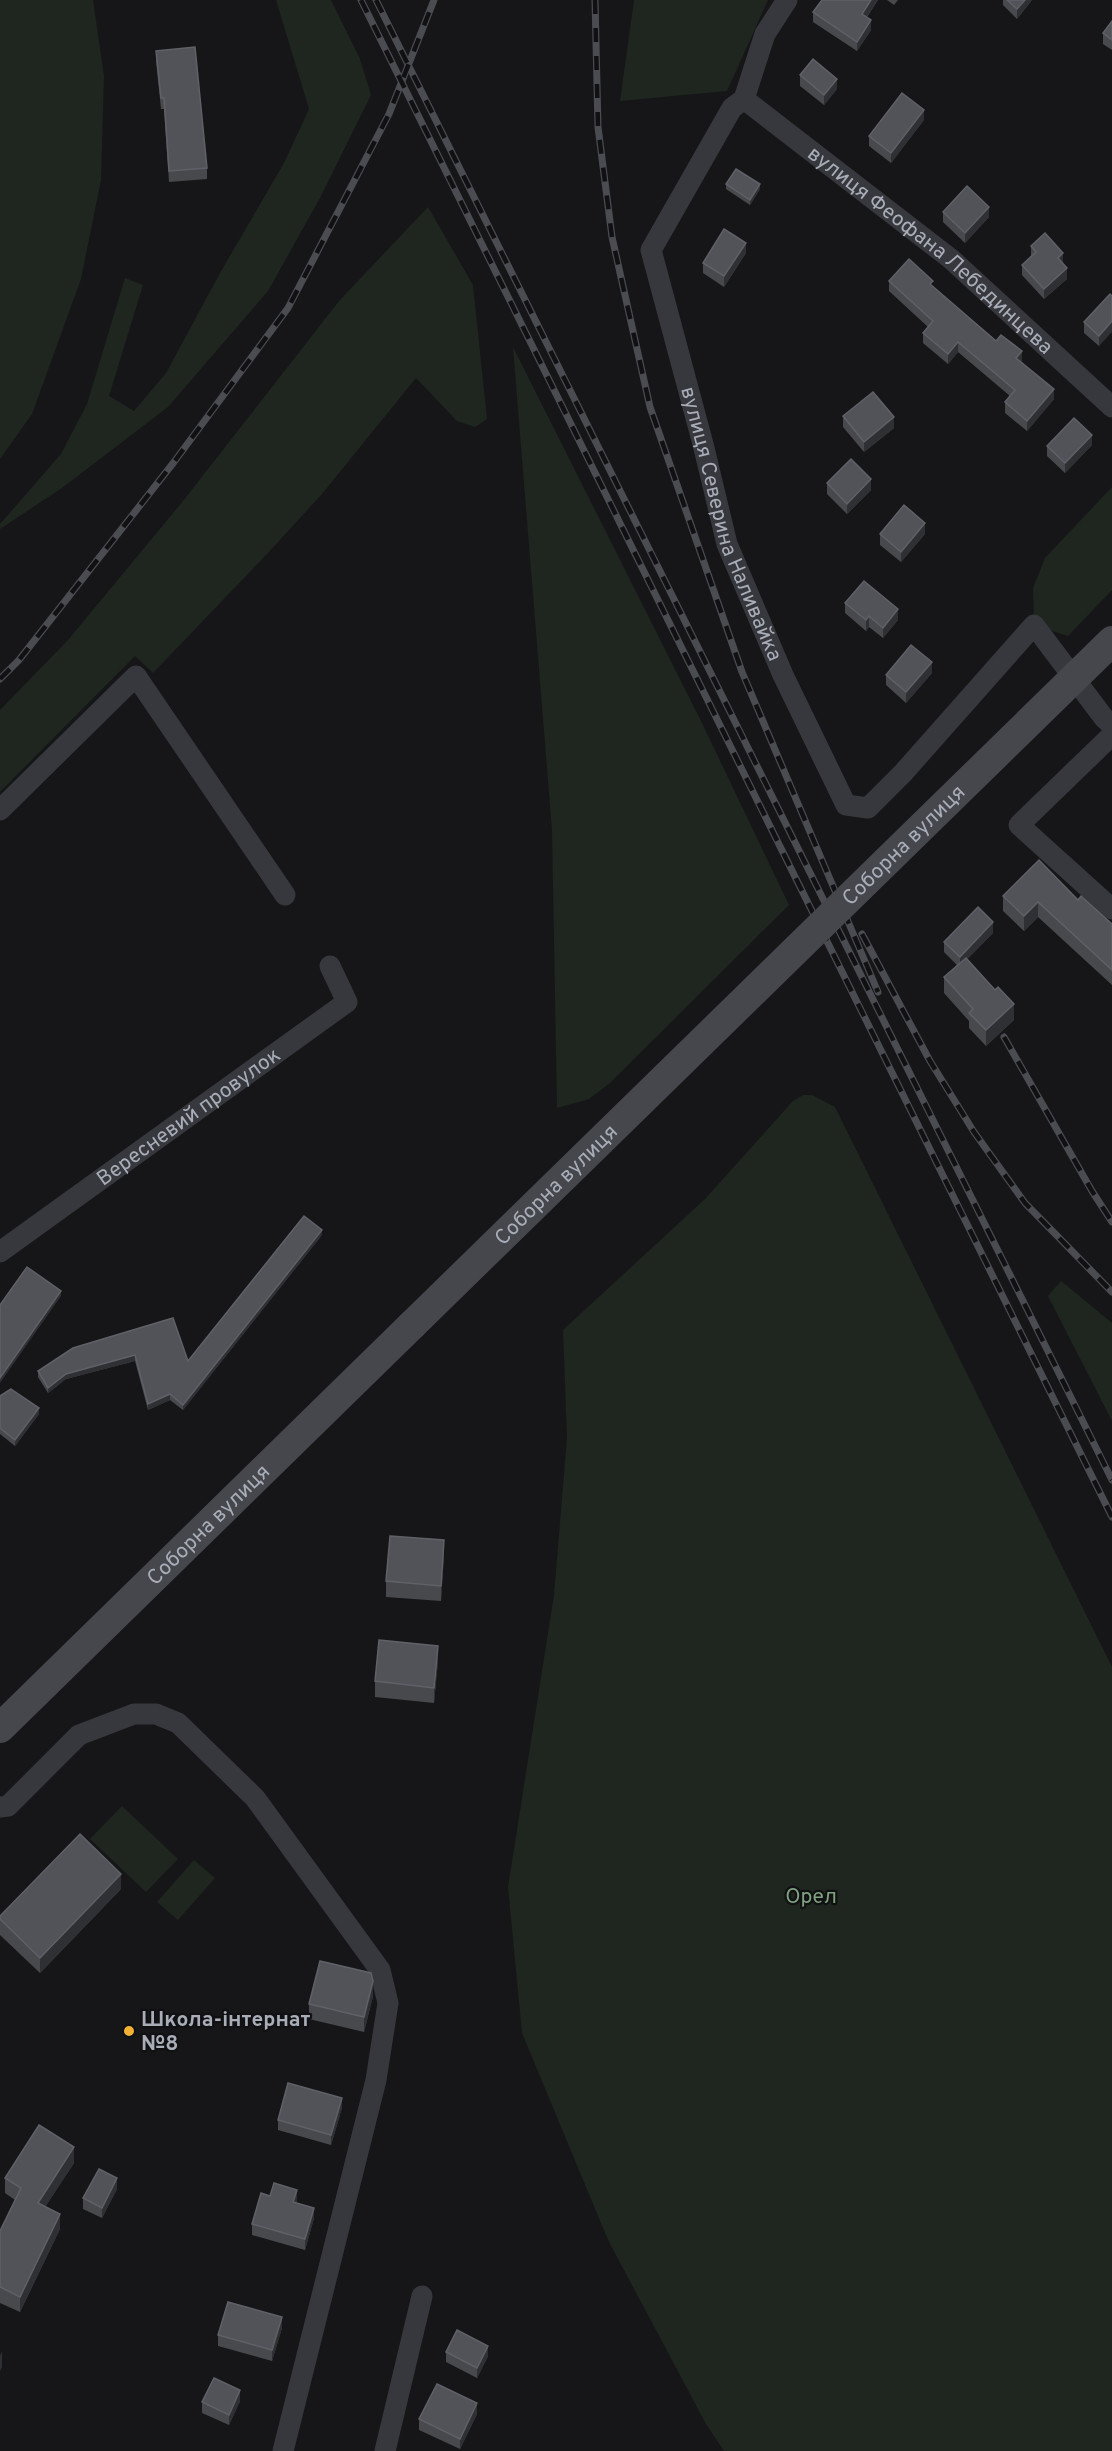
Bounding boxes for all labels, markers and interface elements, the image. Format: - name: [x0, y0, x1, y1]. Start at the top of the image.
- street label: вулиця Феофана Лебединцева: [801, 141, 1058, 361]
- street label: вулиця Северина Наливайка: [673, 384, 788, 666]
- street label: Соборна вулиця: [837, 780, 972, 912]
- street label: Вересневий провулок: [92, 1042, 286, 1193]
- street label: Соборна вулиця: [489, 1119, 624, 1252]
- street label: Соборна вулиця: [142, 1459, 276, 1592]
- park label: Орел: [785, 1884, 837, 1911]
- place label: Школа-інтернат №8: [141, 2007, 311, 2058]
- marker: Школа-інтернат №8: [122, 2024, 136, 2038]

